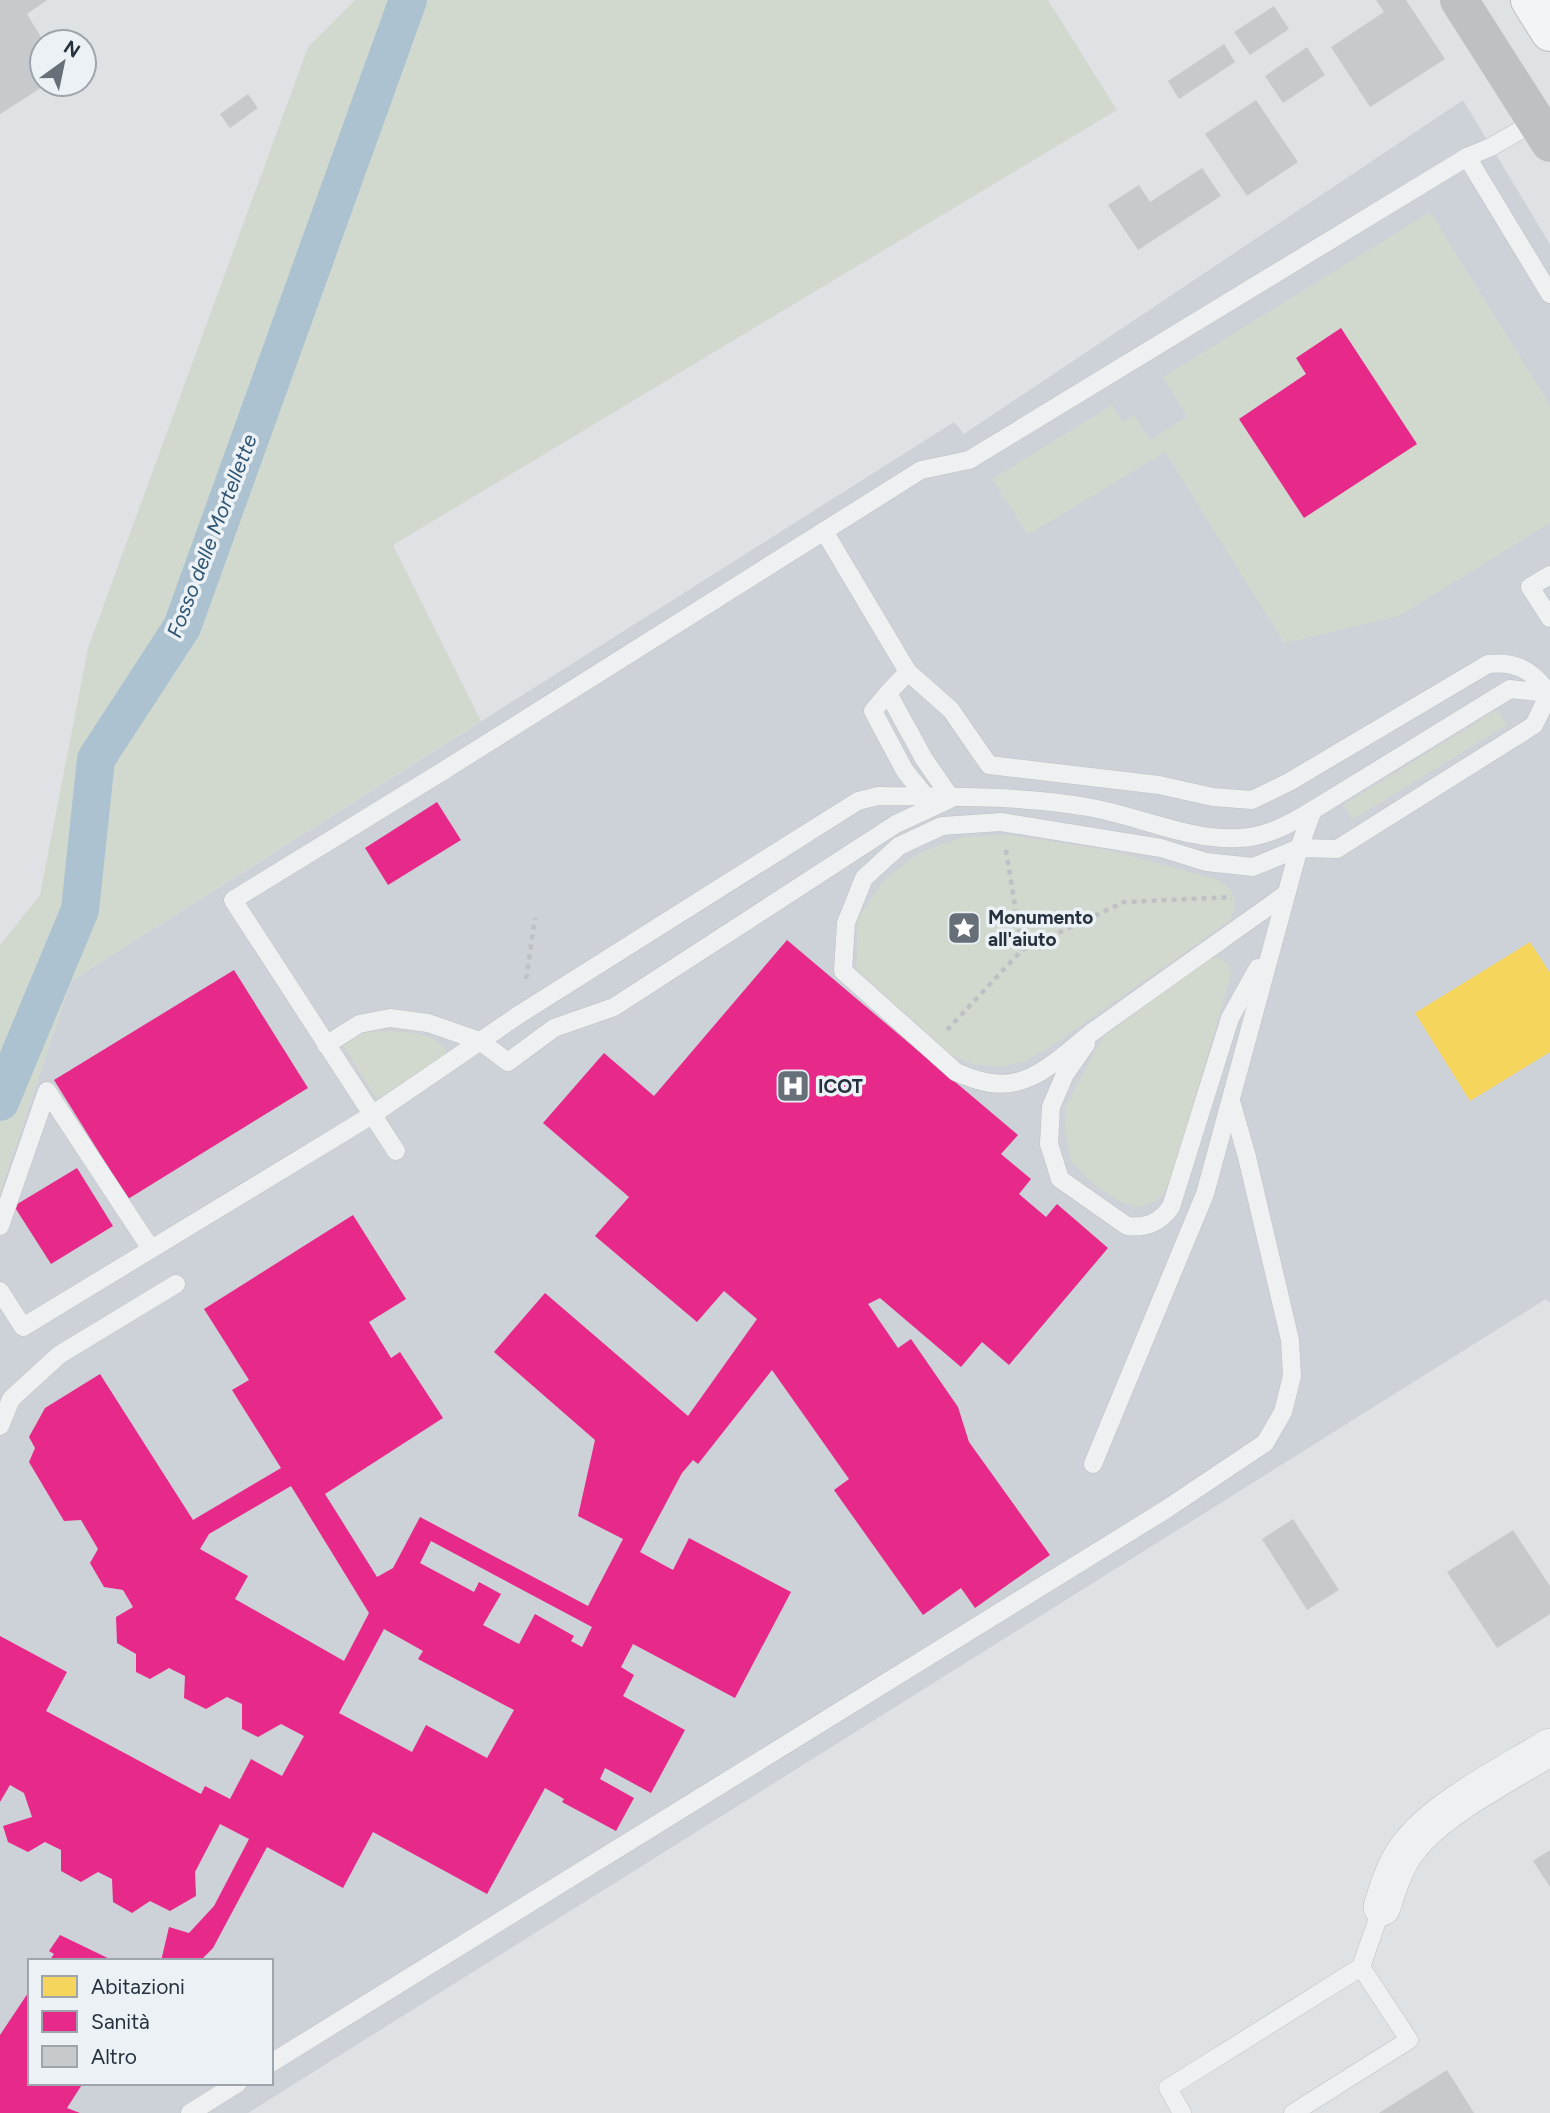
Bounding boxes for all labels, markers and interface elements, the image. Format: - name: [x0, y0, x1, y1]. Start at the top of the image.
- north arrow: [28, 28, 98, 98]
- text: N: [60, 36, 84, 63]
- water label: Fosso delle Mortellette: [161, 430, 262, 641]
- place label: Monumento all'aiuto: [988, 906, 1093, 951]
- place icon: Monumento all'aiuto: [945, 909, 983, 947]
- hospital icon: ICOT: [774, 1067, 812, 1105]
- place label: ICOT: [818, 1075, 863, 1098]
- legend: [28, 1959, 273, 2085]
- text: Abitazioni: [91, 1974, 185, 1999]
- text: Sanità: [91, 2009, 150, 2034]
- text: Altro: [91, 2044, 137, 2069]

